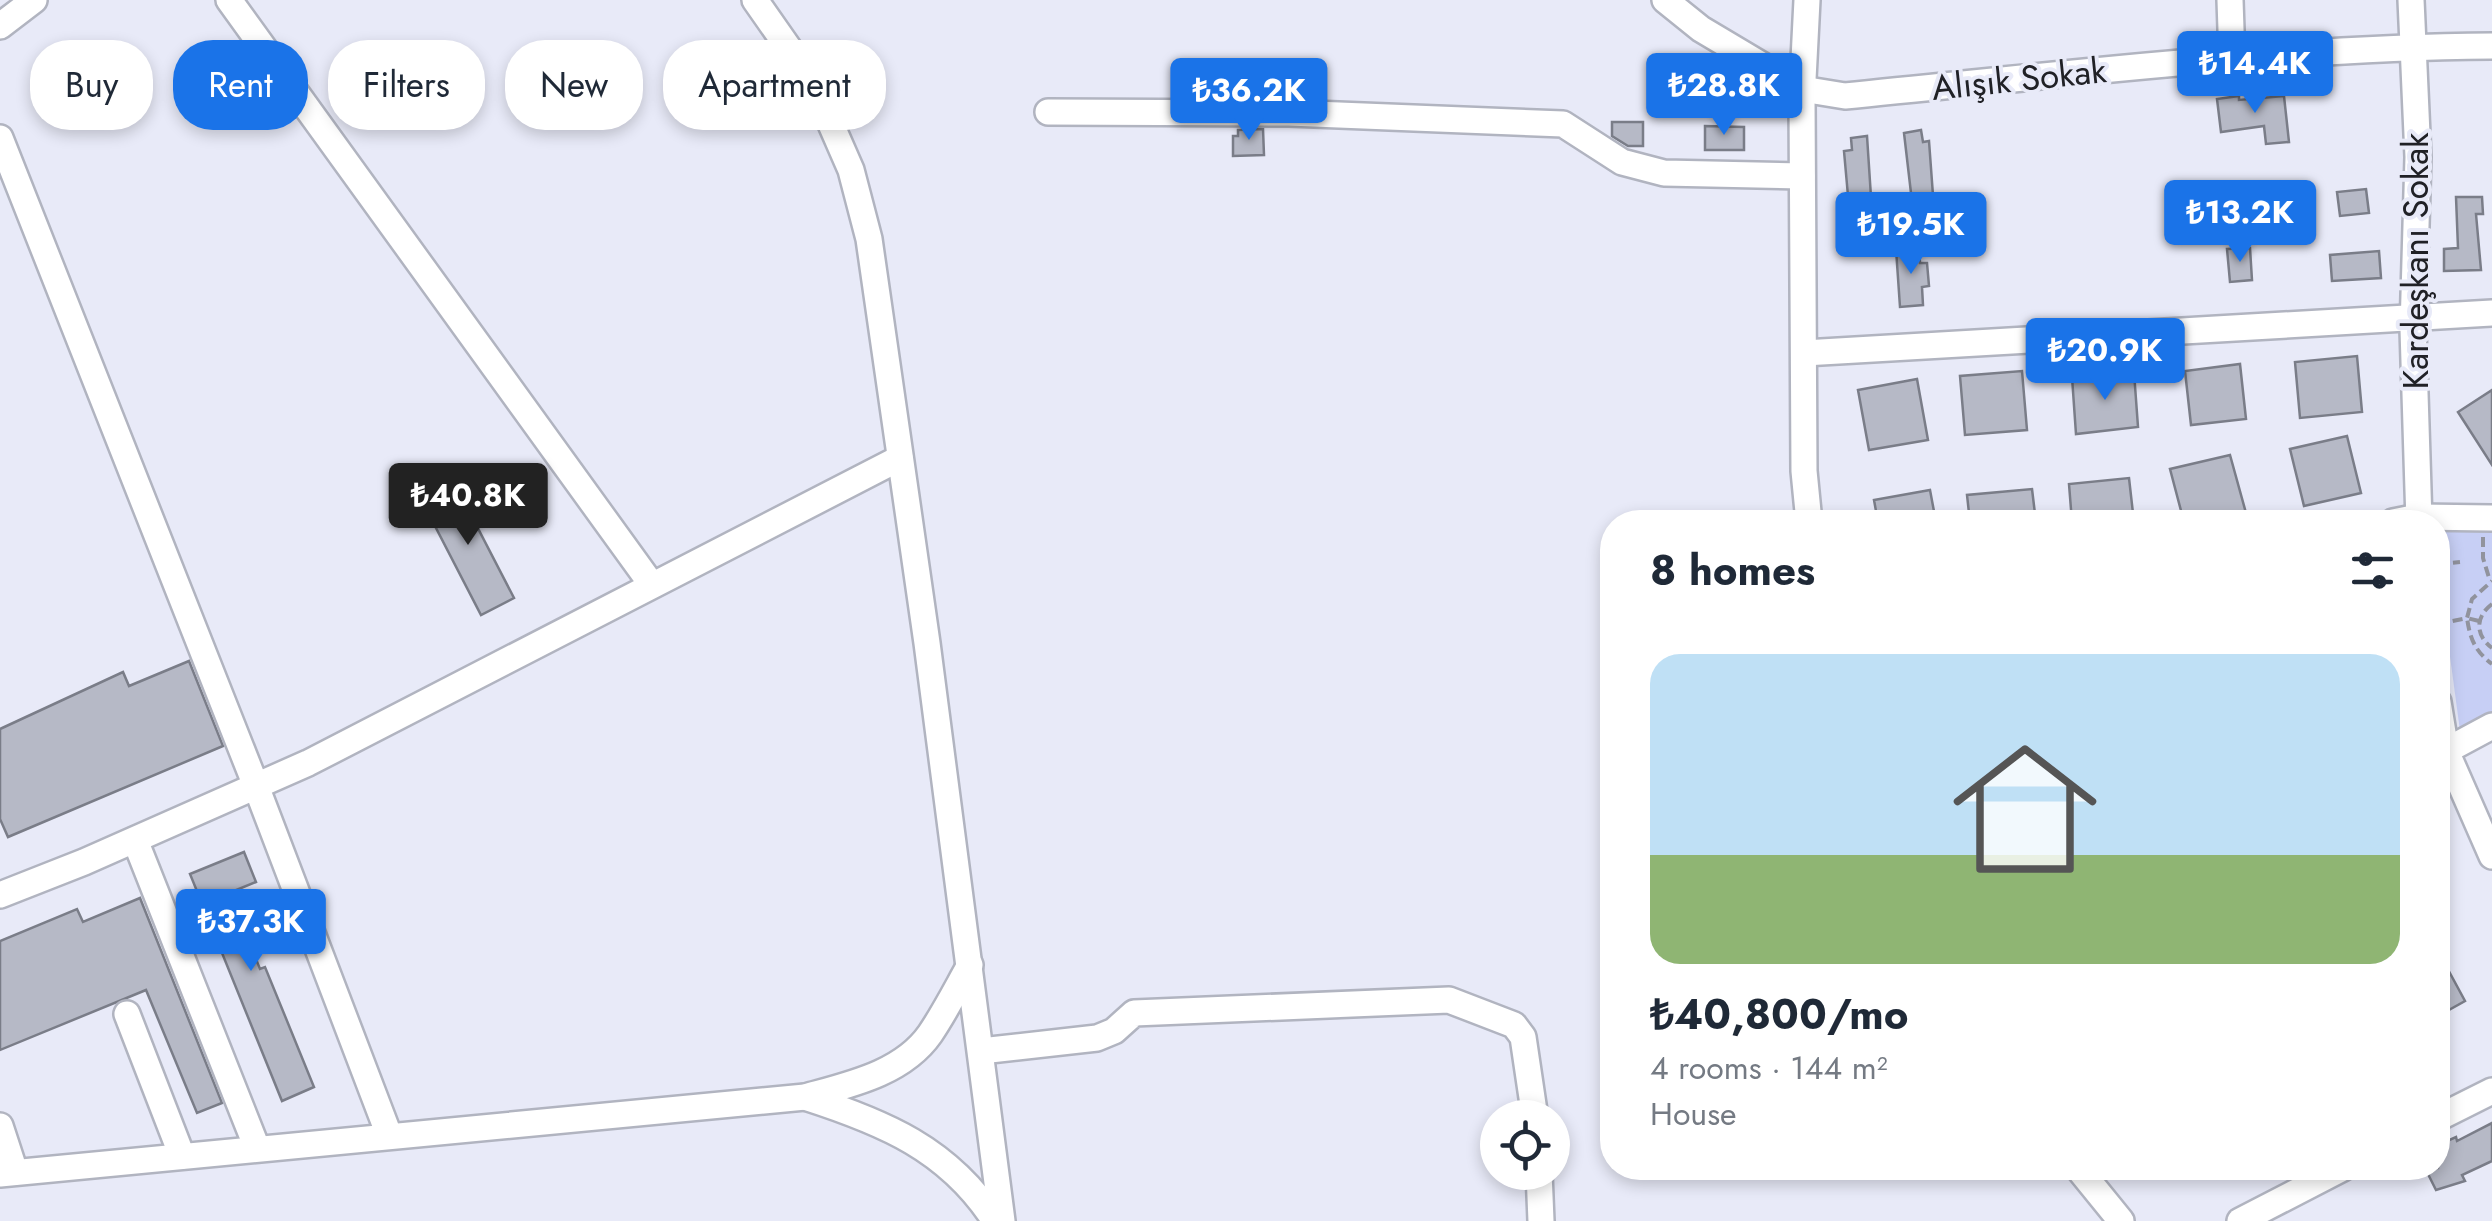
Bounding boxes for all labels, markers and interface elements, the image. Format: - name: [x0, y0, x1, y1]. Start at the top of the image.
- pin: ₺14.4K: [2174, 31, 2336, 116]
- chip: Buy: [30, 40, 153, 130]
- chip: Rent: [173, 40, 308, 130]
- chip: Filters: [328, 40, 485, 130]
- chip: New: [505, 40, 643, 130]
- chip: Apartment: [663, 40, 886, 130]
- text: ₺14.4K: [2199, 40, 2311, 86]
- street label: Alışık Sokak: [1929, 45, 2109, 113]
- pin: ₺28.8K: [1643, 53, 1805, 138]
- pin: ₺36.2K: [1168, 58, 1330, 143]
- text: ₺28.8K: [1668, 62, 1780, 108]
- text: ₺36.2K: [1192, 67, 1306, 113]
- street label: Kardeşkanı Sokak: [2391, 132, 2441, 389]
- pin: ₺13.2K: [2159, 180, 2321, 265]
- text: ₺13.2K: [2186, 189, 2294, 235]
- pin: ₺19.5K: [1830, 192, 1992, 277]
- text: ₺19.5K: [1857, 201, 1965, 247]
- pin: ₺20.9K: [2024, 318, 2186, 403]
- text: ₺20.9K: [2048, 327, 2162, 373]
- pin: ₺40.8K: [387, 463, 549, 548]
- text: ₺40.8K: [411, 472, 525, 518]
- text: 8 homes: [1650, 540, 1815, 601]
- icon: filters: [2345, 543, 2400, 598]
- icon: home: [1935, 719, 2115, 899]
- pin: ₺37.3K: [170, 889, 332, 974]
- text: ₺37.3K: [198, 898, 304, 944]
- text: ₺40,800/mo: [1650, 984, 1909, 1045]
- text: 4 rooms · 144 m²: [1650, 1045, 1888, 1091]
- text: House: [1650, 1091, 1737, 1137]
- map controls: [1480, 1100, 1570, 1190]
- button: locate: [1480, 1100, 1570, 1190]

